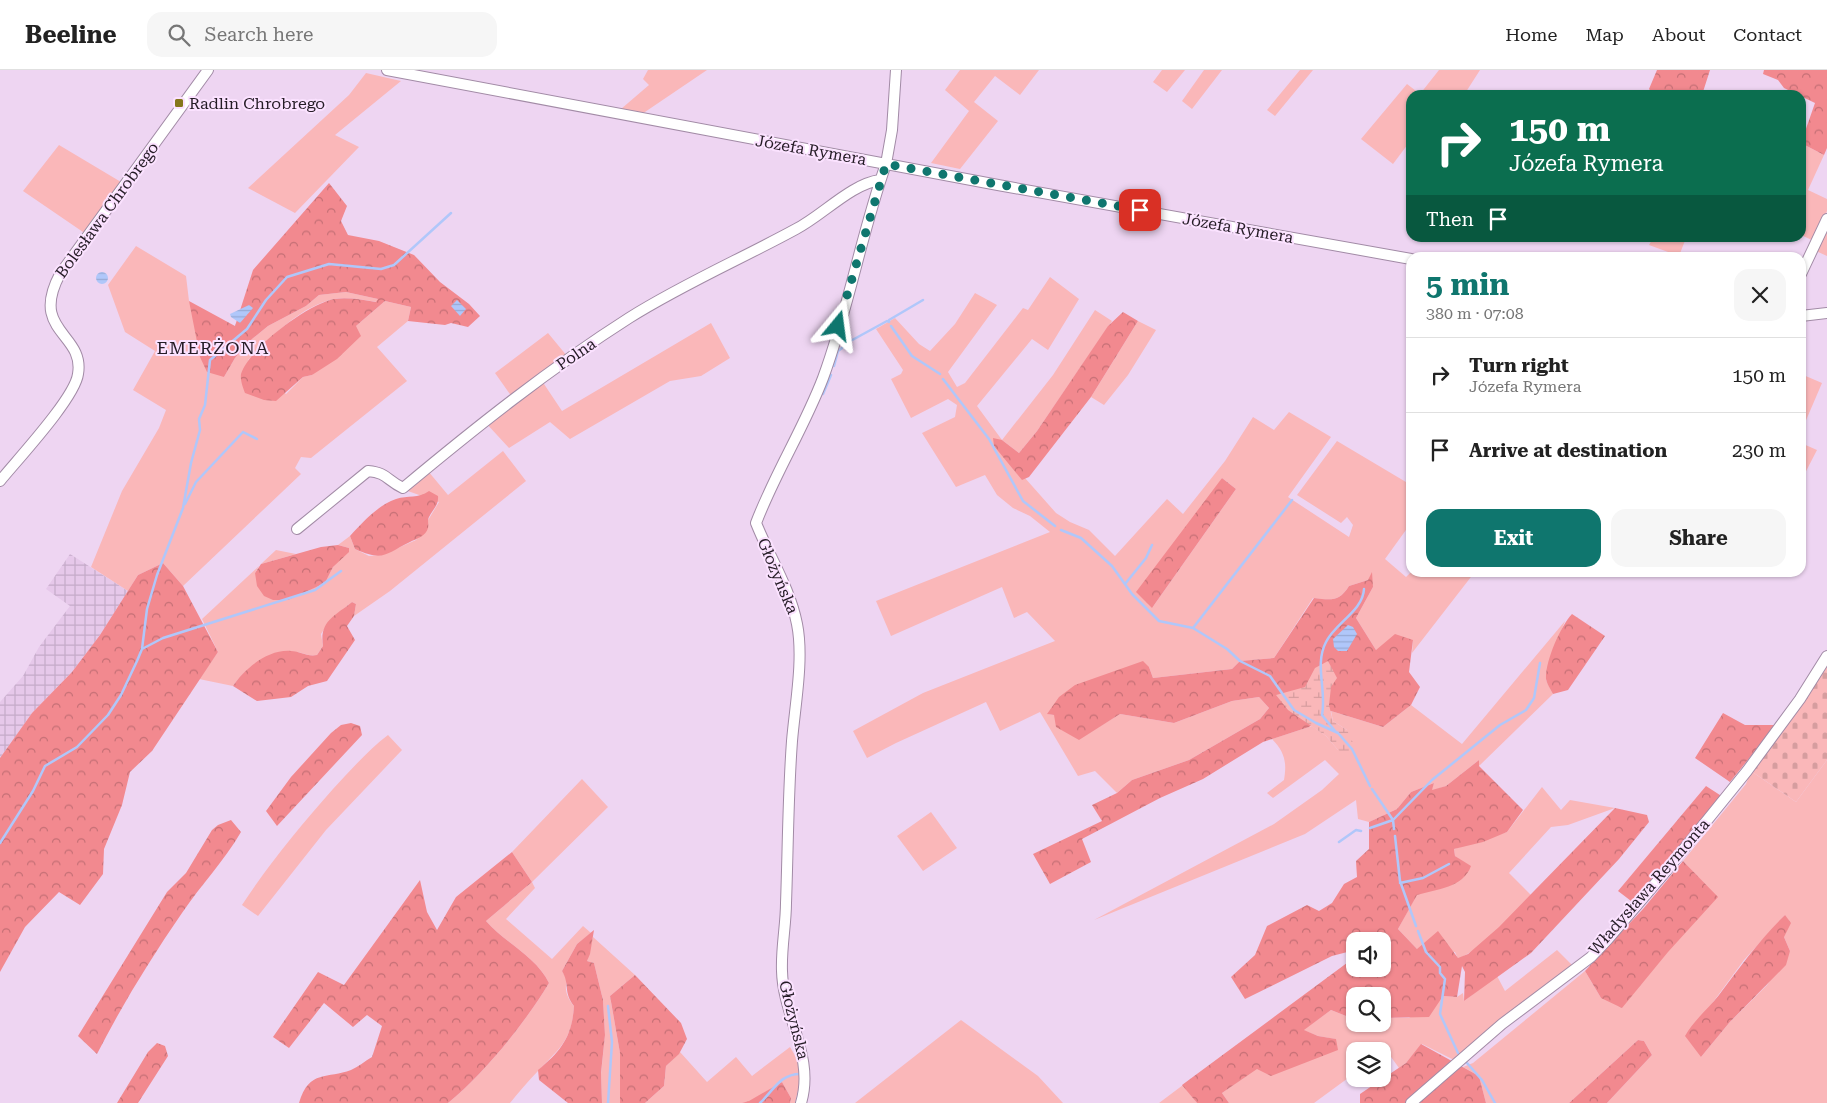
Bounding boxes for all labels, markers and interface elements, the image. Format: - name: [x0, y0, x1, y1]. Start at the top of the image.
- search box: [147, 12, 497, 57]
- text: Beeline: [25, 21, 117, 49]
- icon: search: [165, 21, 193, 49]
- text: Search here: [205, 23, 313, 46]
- text: Home: [1505, 24, 1557, 45]
- text: Map: [1585, 24, 1624, 45]
- text: About: [1652, 24, 1705, 45]
- text: Contact: [1733, 24, 1802, 45]
- place label: Radlin Chrobrego: [189, 94, 325, 113]
- marker: Radlin Chrobrego: [173, 97, 185, 109]
- text: 150 m: [1509, 109, 1610, 150]
- icon: right: [1426, 110, 1491, 175]
- street label: Józefa Rymera: [754, 131, 868, 169]
- street label: Bolesława Chrobrego: [51, 138, 163, 282]
- text: Józefa Rymera: [1509, 151, 1663, 176]
- pin: [1119, 189, 1161, 231]
- icon: arrive: [1126, 196, 1154, 224]
- icon: arrive: [1484, 205, 1512, 233]
- text: Then: [1426, 208, 1474, 231]
- street label: Józefa Rymera: [1181, 209, 1295, 247]
- text: 5 min: [1426, 267, 1509, 302]
- button: close: [1734, 269, 1786, 321]
- position arrow: [811, 299, 863, 351]
- text: 380 m · 07:08: [1426, 304, 1524, 323]
- street label: Polna: [553, 334, 600, 374]
- district label: EMERŻONA: [157, 337, 269, 358]
- text: Turn right: [1469, 354, 1569, 377]
- icon: right: [1426, 361, 1454, 389]
- text: 150 m: [1732, 364, 1786, 387]
- text: Józefa Rymera: [1469, 377, 1581, 396]
- icon: arrive: [1426, 436, 1454, 464]
- text: Arrive at destination: [1469, 439, 1667, 462]
- text: 230 m: [1732, 439, 1786, 462]
- button: Exit: [1426, 509, 1601, 567]
- button: Share: [1611, 509, 1786, 567]
- street label: Głożyńska: [754, 535, 803, 617]
- street label: Władysława Reymonta: [1585, 815, 1714, 959]
- map controls: [1346, 932, 1391, 1087]
- button: sound: [1346, 932, 1391, 977]
- street label: Głożyńska: [775, 979, 813, 1062]
- button: search: [1346, 987, 1391, 1032]
- button: layers: [1346, 1042, 1391, 1087]

